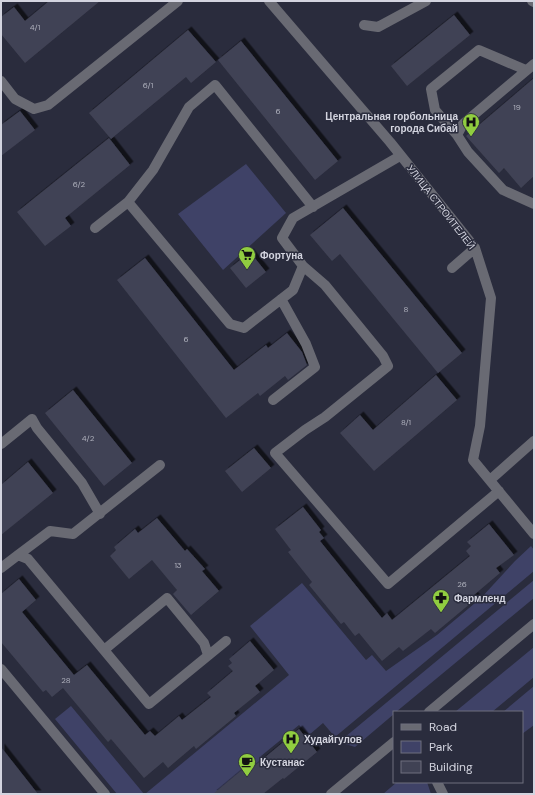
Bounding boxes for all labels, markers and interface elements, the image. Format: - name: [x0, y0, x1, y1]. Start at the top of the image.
- house number: 4/1: [30, 22, 40, 32]
- house number: 6/1: [143, 80, 153, 90]
- house number: 19: [513, 102, 521, 112]
- house number: 6: [275, 106, 281, 116]
- place label: Центральная горбольница города Сибай: [325, 110, 458, 135]
- hospital icon: Центральная горбольница города Сибай: [461, 112, 481, 137]
- street label: УЛИЦА СТРОИТЕЛЕЙ: [404, 162, 478, 252]
- house number: 6/2: [73, 179, 86, 189]
- supermarket icon: Фортуна: [237, 245, 257, 270]
- place label: Фортуна: [260, 249, 303, 262]
- house number: 8: [404, 304, 409, 314]
- house number: 6: [183, 334, 189, 344]
- house number: 8/1: [401, 417, 411, 427]
- house number: 4/2: [82, 433, 95, 443]
- house number: 13: [174, 560, 182, 570]
- house number: 26: [457, 579, 467, 589]
- pharmacy icon: Фармленд: [431, 588, 451, 613]
- place label: Фармленд: [454, 592, 506, 605]
- house number: 28: [61, 675, 71, 685]
- legend: [393, 711, 523, 783]
- text: Road: [429, 719, 457, 735]
- hospital icon: Худайгулов: [281, 729, 301, 754]
- place label: Худайгулов: [304, 733, 362, 746]
- text: Park: [429, 739, 453, 755]
- cafe icon: Кустанас: [237, 752, 257, 777]
- place label: Кустанас: [260, 756, 305, 769]
- text: Building: [429, 759, 473, 775]

